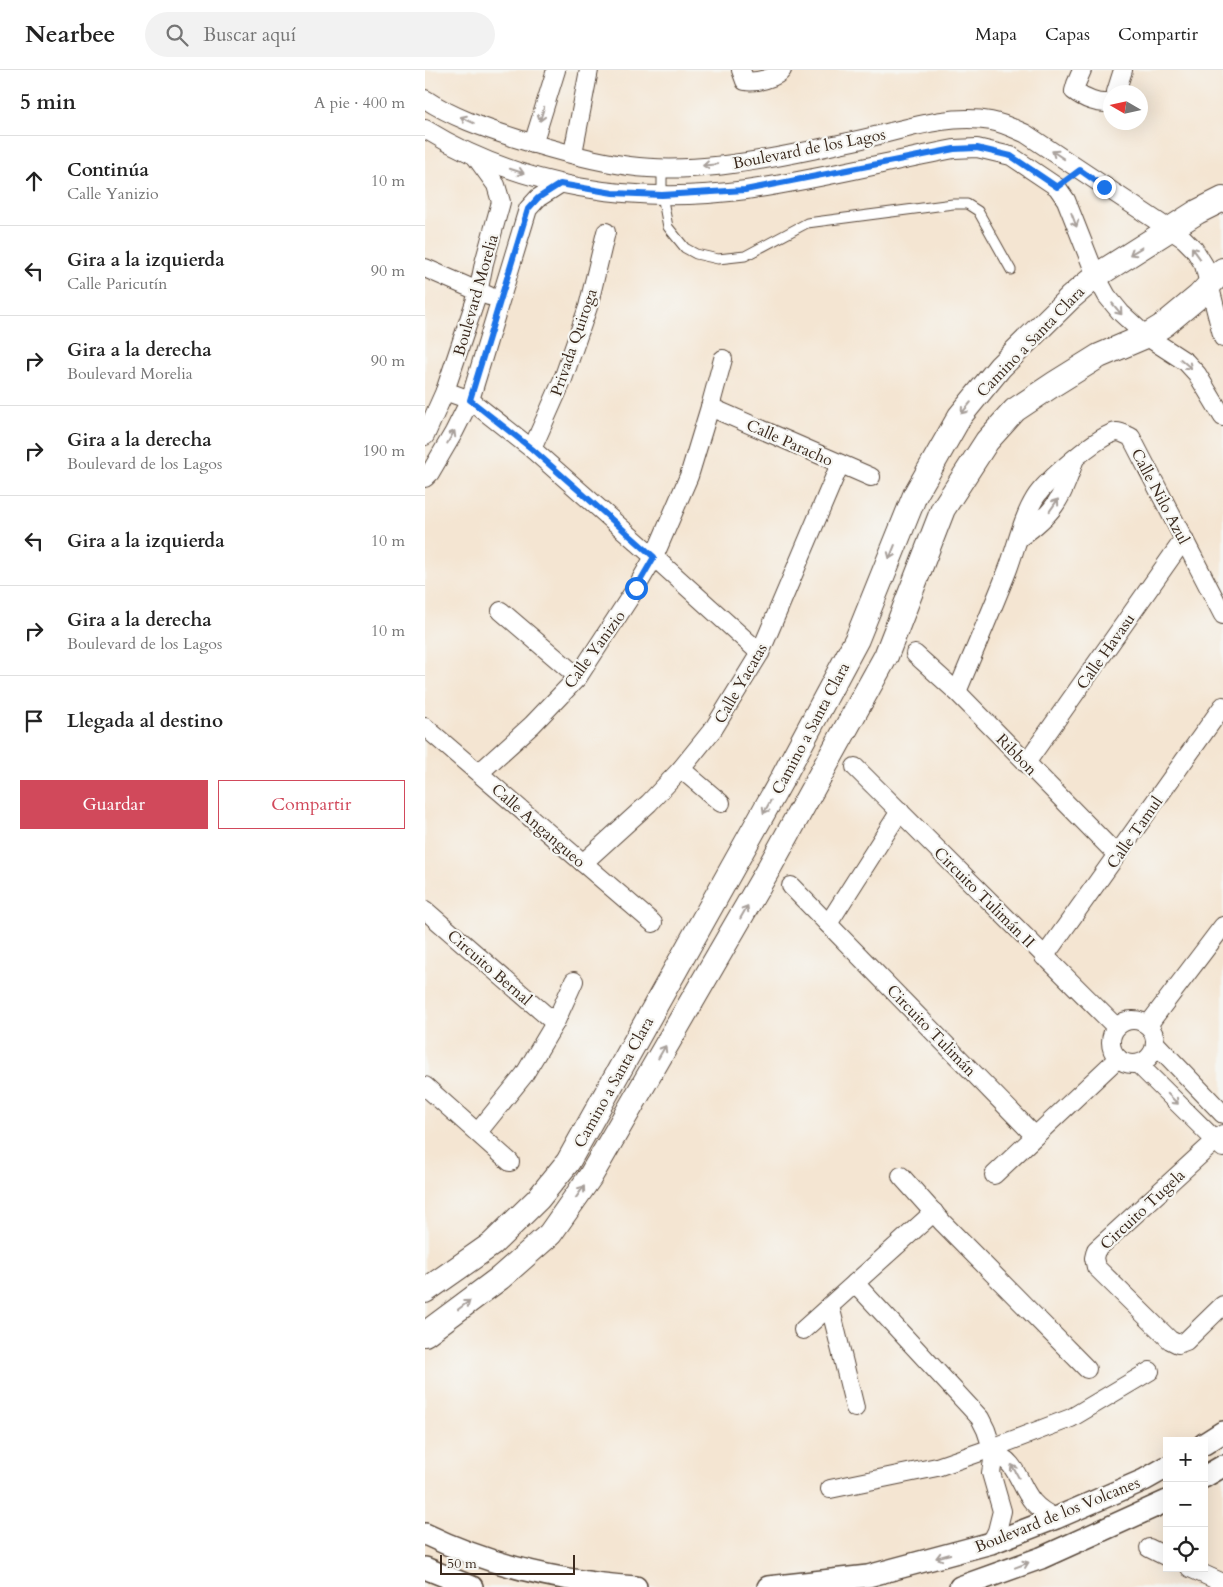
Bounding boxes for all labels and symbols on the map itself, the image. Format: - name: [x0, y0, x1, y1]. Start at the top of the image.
- north arrow: [1103, 85, 1148, 130]
- one-way arrow: [536, 106, 546, 122]
- one-way arrow: [460, 115, 475, 125]
- street label: Boulevard de los Lagos: [731, 123, 888, 175]
- one-way arrow: [1051, 150, 1065, 160]
- one-way arrow: [703, 160, 719, 170]
- one-way arrow: [508, 167, 524, 176]
- route end: [1093, 176, 1116, 199]
- one-way arrow: [1070, 212, 1079, 227]
- street label: Boulevard Morelia: [448, 232, 504, 359]
- one-way arrow: [1191, 246, 1201, 260]
- one-way arrow: [1130, 247, 1144, 257]
- street label: Camino a Santa Clara: [972, 281, 1090, 402]
- street label: Privada Quiroga: [545, 286, 603, 399]
- one-way arrow: [1112, 302, 1123, 315]
- one-way arrow: [1180, 358, 1193, 369]
- one-way arrow: [961, 401, 972, 414]
- street label: Calle Paracho: [743, 414, 837, 472]
- one-way arrow: [446, 430, 456, 445]
- street label: Calle Nilo Azul: [1126, 445, 1195, 548]
- one-way arrow: [1049, 498, 1059, 512]
- one-way arrow: [887, 544, 897, 559]
- route start: [625, 577, 648, 600]
- street label: Calle Yanizio: [559, 606, 631, 693]
- street label: Calle Havasu: [1071, 609, 1140, 694]
- street label: Calle Yacatas: [709, 639, 773, 728]
- street label: Camino a Santa Clara: [767, 658, 855, 798]
- street label: Ribbon: [991, 729, 1042, 780]
- street label: Calle Angangueo: [487, 779, 590, 873]
- street label: Calle Tamul: [1102, 792, 1168, 873]
- one-way arrow: [761, 799, 771, 814]
- street label: Circuito Tulimán II: [929, 842, 1040, 953]
- one-way arrow: [739, 905, 749, 919]
- street label: Circuito Bernal: [442, 925, 536, 1011]
- street label: Circuito Tulimán: [882, 980, 981, 1081]
- street label: Camino a Santa Clara: [569, 1013, 659, 1152]
- one-way arrow: [658, 1046, 668, 1060]
- one-way arrow: [1167, 1093, 1179, 1105]
- street label: Circuito Tugela: [1095, 1165, 1190, 1255]
- one-way arrow: [574, 1186, 585, 1199]
- one-way arrow: [457, 1299, 470, 1310]
- one-way arrow: [1010, 1464, 1020, 1479]
- street label: Boulevard de los Volcanes: [972, 1472, 1143, 1558]
- scale bar: [440, 1552, 575, 1575]
- one-way arrow: [936, 1552, 952, 1561]
- one-way arrow: [1014, 1560, 1029, 1569]

